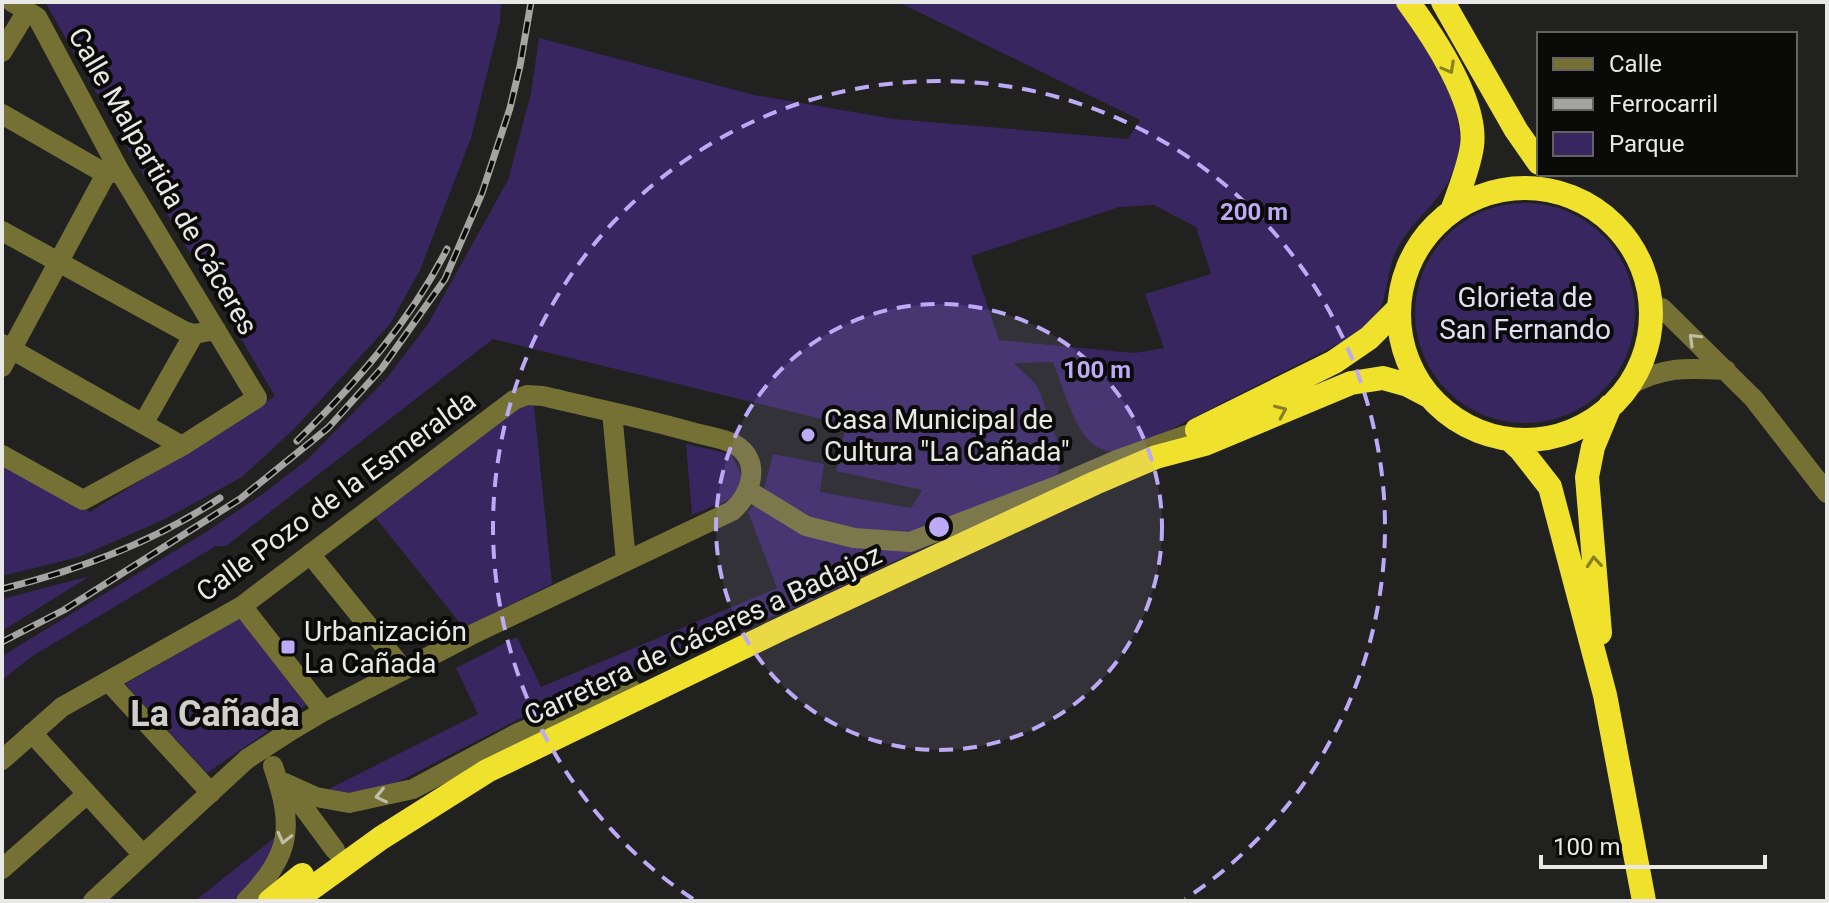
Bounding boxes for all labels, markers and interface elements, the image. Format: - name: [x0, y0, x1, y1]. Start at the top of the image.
- street label: Calle Malpartida de Cáceres: [61, 21, 265, 341]
- legend: [1537, 32, 1797, 176]
- text: Calle: [1609, 50, 1662, 78]
- one-way arrow: [1439, 60, 1455, 74]
- text: Ferrocarril: [1609, 90, 1718, 118]
- text: Parque: [1609, 130, 1685, 158]
- text: 200 m: [1220, 198, 1288, 226]
- park label: Glorieta de San Fernando: [1439, 281, 1611, 346]
- one-way arrow: [1689, 334, 1703, 348]
- text: 100 m: [1063, 356, 1131, 384]
- street label: Calle Pozo de la Esmeralda: [190, 384, 482, 608]
- place label: Casa Municipal de Cultura "La Cañada": [824, 403, 1070, 468]
- one-way arrow: [1273, 404, 1287, 420]
- marker: Casa Municipal de Cultura "La Cañada": [799, 426, 817, 444]
- centre of rings: [925, 513, 953, 541]
- street label: Carretera de Cáceres a Badajoz: [519, 538, 887, 732]
- one-way arrow: [1586, 555, 1603, 568]
- place label: Urbanización La Cañada: [304, 615, 467, 680]
- marker: Urbanización La Cañada: [279, 638, 297, 656]
- district label: La Cañada: [130, 693, 300, 735]
- one-way arrow: [375, 787, 388, 804]
- scale bar: [1541, 819, 1765, 869]
- one-way arrow: [277, 831, 294, 845]
- text: 100 m: [1553, 833, 1620, 861]

